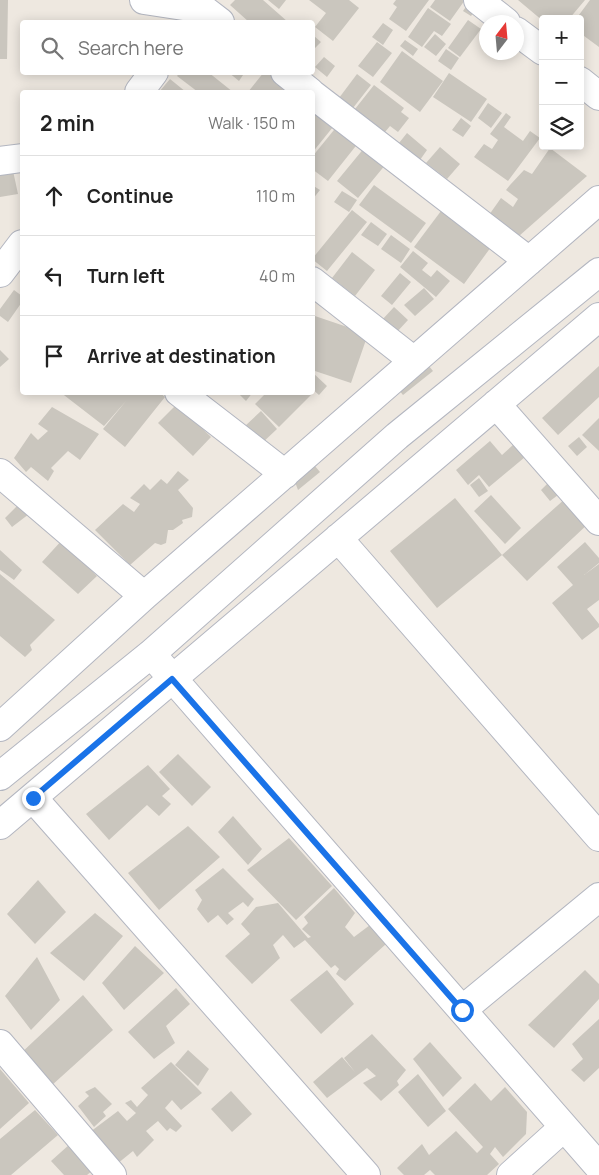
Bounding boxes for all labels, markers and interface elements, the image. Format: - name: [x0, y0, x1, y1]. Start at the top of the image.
- north arrow: [479, 15, 524, 60]
- map controls: [539, 15, 584, 150]
- button: +: [539, 15, 584, 60]
- search box: [20, 20, 315, 75]
- icon: search: [38, 34, 66, 62]
- text: Search here: [78, 35, 184, 61]
- button: −: [539, 60, 584, 105]
- button: layers: [539, 105, 584, 150]
- text: 2 min: [40, 109, 95, 137]
- text: Walk · 150 m: [208, 112, 295, 134]
- icon: ahead: [40, 182, 68, 210]
- text: Continue: [87, 183, 173, 209]
- text: 110 m: [256, 185, 295, 207]
- icon: left: [40, 262, 68, 290]
- text: Turn left: [87, 263, 165, 289]
- text: 40 m: [259, 265, 295, 287]
- icon: arrive: [40, 342, 68, 370]
- text: Arrive at destination: [87, 343, 276, 369]
- route end: [22, 787, 45, 810]
- route start: [451, 999, 474, 1022]

